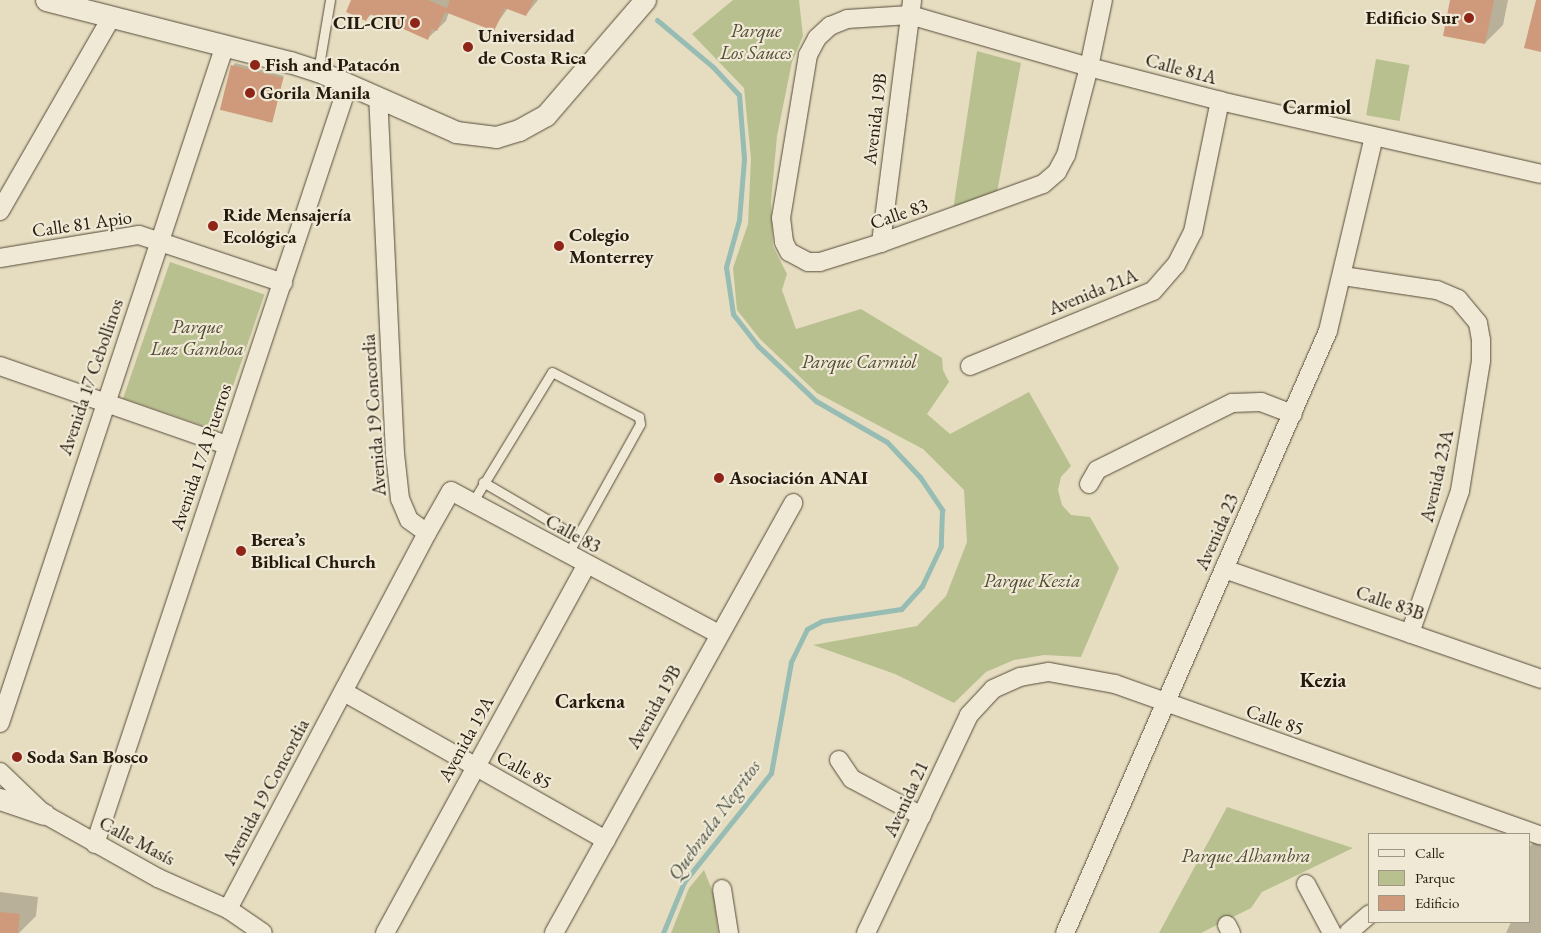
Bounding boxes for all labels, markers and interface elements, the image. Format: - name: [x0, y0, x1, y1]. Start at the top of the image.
- place label: Edificio Sur: [1366, 7, 1459, 29]
- place label: CIL-CIU: [333, 12, 405, 34]
- marker: Edificio Sur: [1463, 12, 1475, 24]
- marker: CIL-CIU: [409, 17, 421, 29]
- park label: Parque Los Sauces: [720, 20, 792, 64]
- place label: Universidad de Costa Rica: [478, 25, 586, 69]
- marker: Universidad de Costa Rica: [462, 41, 474, 53]
- street label: Calle 81A: [1143, 49, 1219, 89]
- place label: Fish and Patacón: [265, 54, 400, 76]
- marker: Fish and Patacón: [249, 59, 261, 71]
- street label: Avenida 19B: [858, 72, 892, 166]
- place label: Gorila Manila: [260, 82, 370, 104]
- marker: Gorila Manila: [244, 87, 256, 99]
- district label: Carmiol: [1283, 95, 1351, 119]
- street label: Calle 83: [867, 194, 931, 234]
- place label: Ride Mensajería Ecológica: [223, 204, 351, 248]
- street label: Calle 81 Apio: [31, 206, 133, 242]
- marker: Ride Mensajería Ecológica: [207, 220, 219, 232]
- place label: Colegio Monterrey: [569, 224, 654, 268]
- marker: Colegio Monterrey: [553, 240, 565, 252]
- street label: Avenida 21A: [1045, 264, 1141, 320]
- street label: Avenida 17 Cebollinos: [54, 296, 128, 458]
- park label: Parque Luz Gamboa: [150, 316, 244, 360]
- street label: Avenida 19 Concordia: [357, 333, 391, 497]
- park label: Parque Carmiol: [801, 351, 917, 373]
- street label: Avenida 17A Puerros: [165, 380, 237, 534]
- street label: Avenida 23A: [1415, 428, 1459, 524]
- place label: Asociación ANAI: [729, 467, 868, 489]
- marker: Asociación ANAI: [713, 472, 725, 484]
- street label: Avenida 23: [1190, 490, 1244, 574]
- street label: Calle 83: [541, 510, 605, 558]
- place label: Berea’s Biblical Church: [251, 529, 376, 573]
- marker: Berea’s Biblical Church: [235, 545, 247, 557]
- park label: Parque Kezia: [983, 570, 1081, 592]
- street label: Calle 83B: [1353, 581, 1427, 625]
- street label: Avenida 19B: [622, 661, 686, 753]
- district label: Kezia: [1300, 668, 1346, 692]
- district label: Carkena: [555, 689, 625, 713]
- street label: Avenida 19A: [433, 692, 499, 786]
- street label: Calle 85: [1243, 700, 1307, 740]
- street label: Avenida 19 Concordia: [218, 715, 314, 869]
- place label: Soda San Bosco: [27, 746, 148, 768]
- street label: Calle 85: [492, 746, 556, 794]
- marker: Soda San Bosco: [11, 751, 23, 763]
- water label: Quebrada Negritos: [662, 755, 766, 885]
- street label: Avenida 21: [879, 757, 933, 841]
- street label: Calle Masís: [95, 812, 179, 870]
- legend: [1368, 833, 1531, 923]
- text: Calle: [1415, 843, 1445, 862]
- park label: Parque Alhambra: [1181, 845, 1311, 867]
- text: Parque: [1415, 868, 1455, 887]
- text: Edificio: [1415, 893, 1459, 912]

